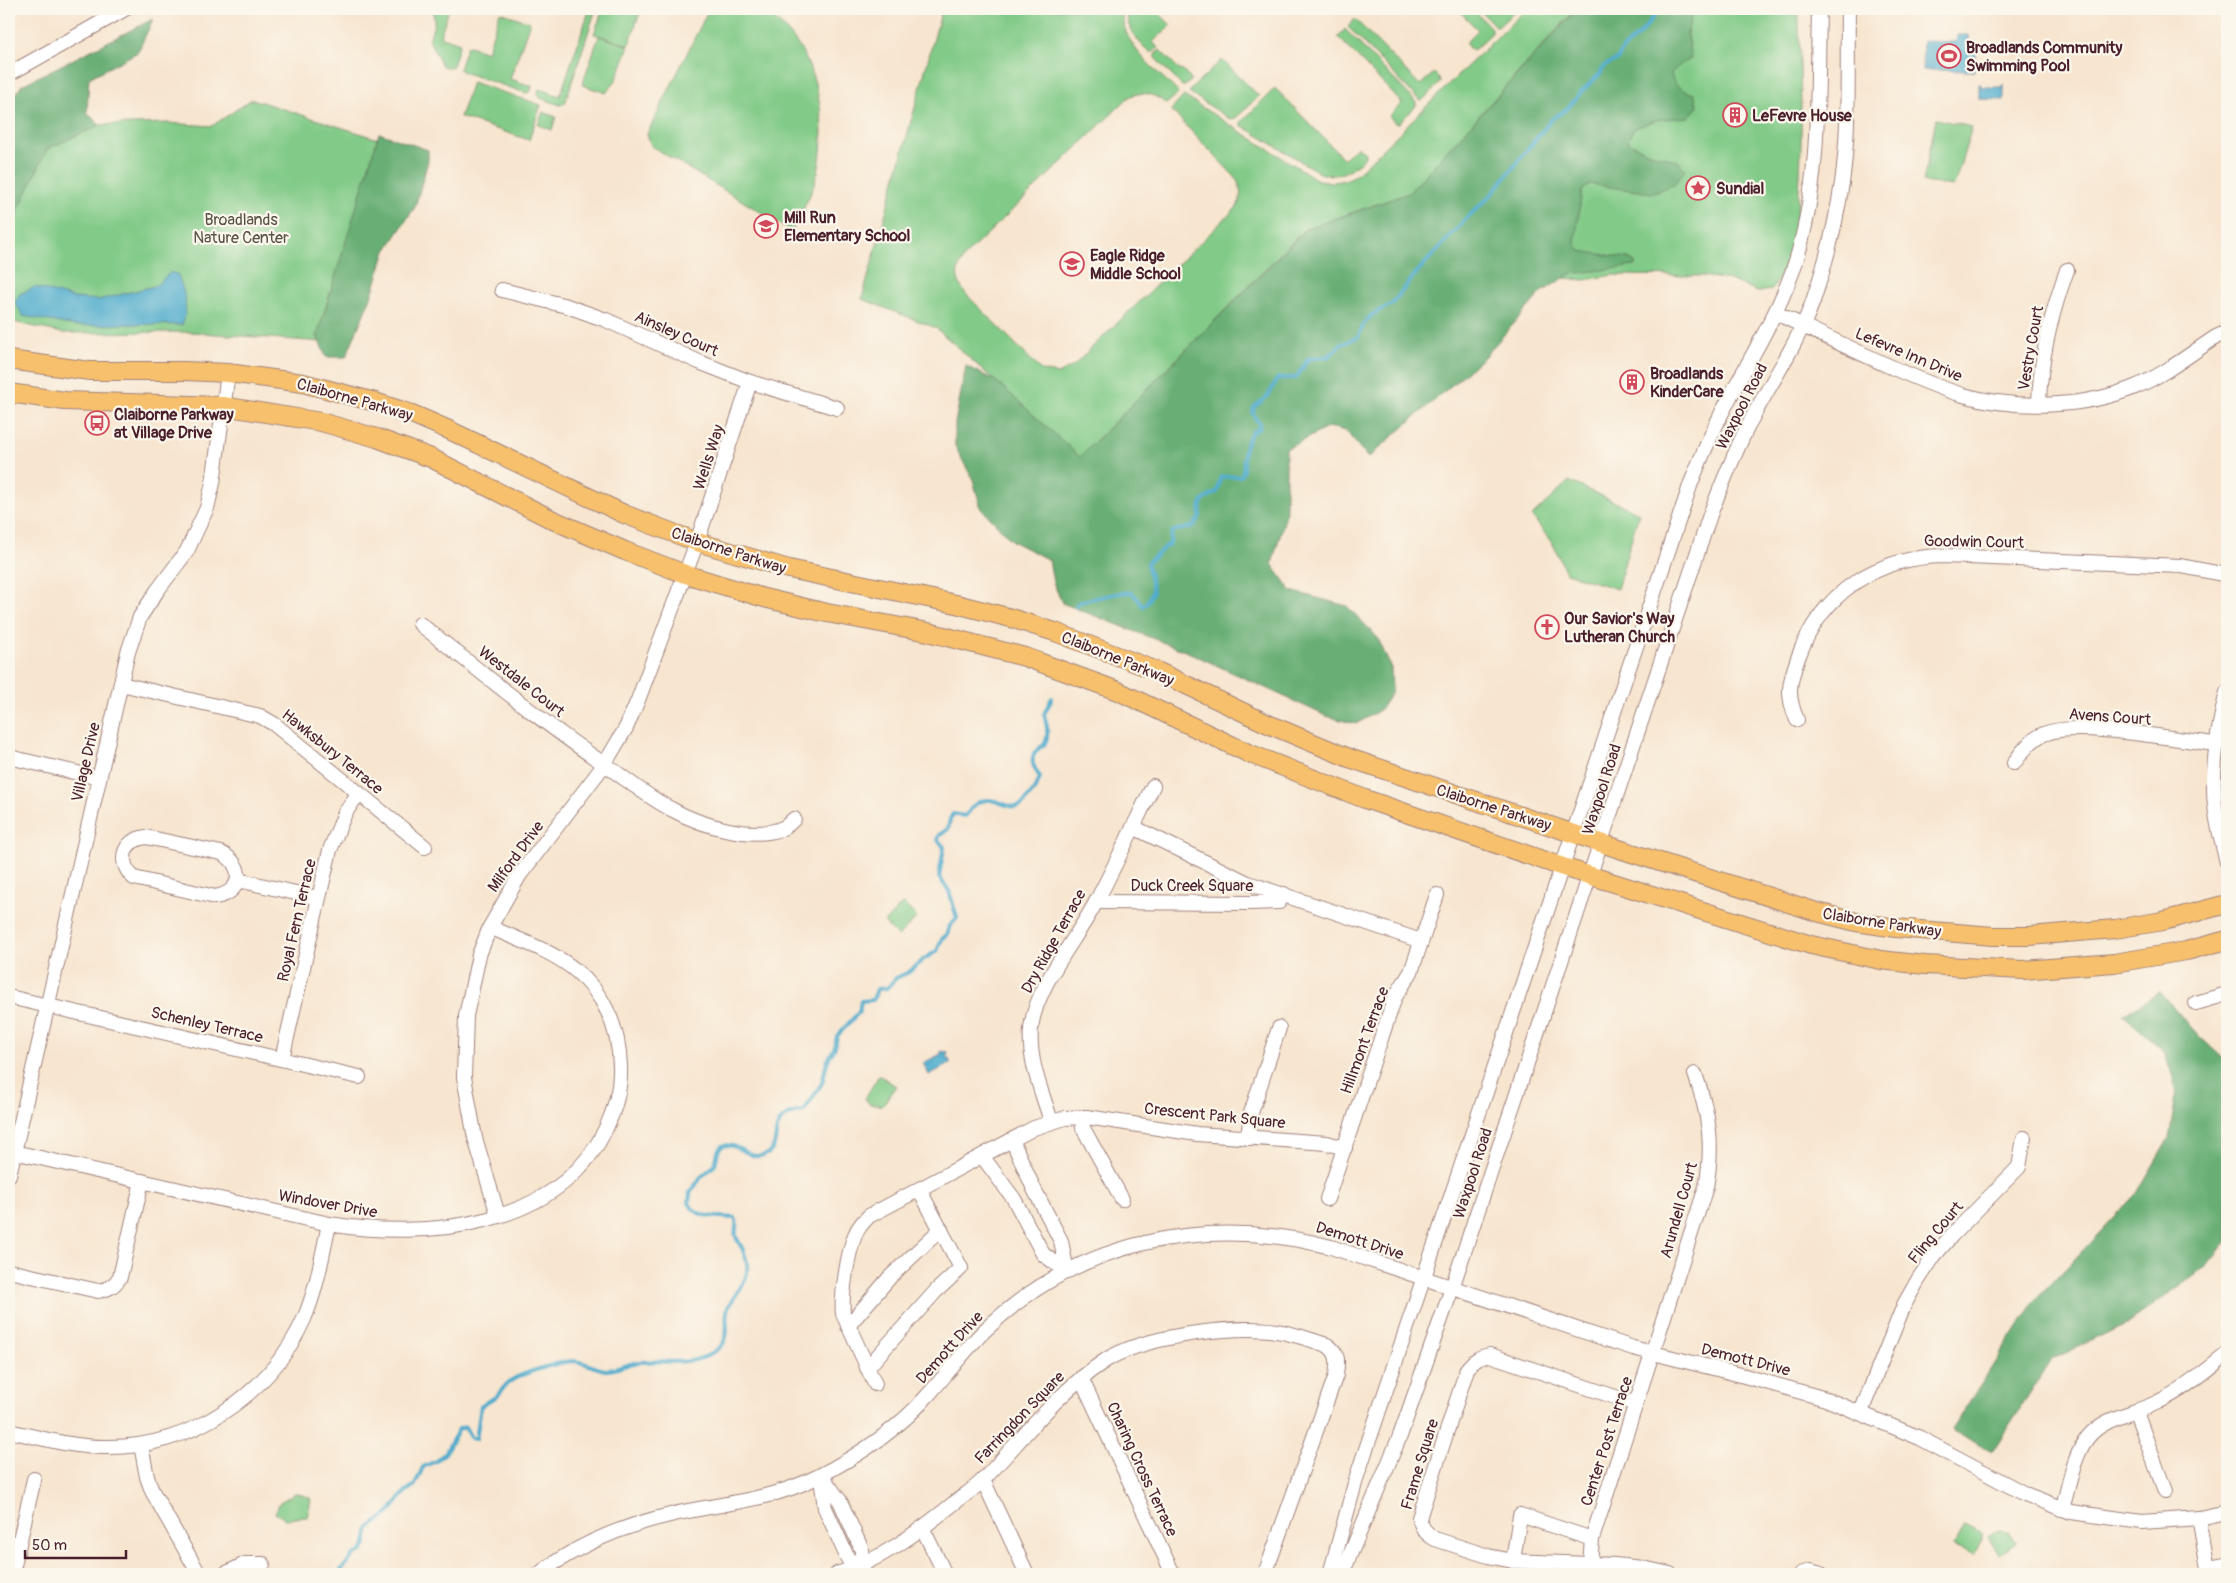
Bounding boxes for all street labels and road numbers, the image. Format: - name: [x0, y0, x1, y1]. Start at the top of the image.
- street label: Vestry Court: [2014, 304, 2048, 392]
- street label: Ainsley Court: [632, 307, 722, 362]
- street label: Lefevre Inn Drive: [1852, 323, 1965, 387]
- street label: Waxpool Road: [1712, 360, 1772, 453]
- street label: Claiborne Parkway: [294, 374, 415, 426]
- street label: Wells Way: [689, 422, 729, 493]
- street label: Claiborne Parkway: [669, 523, 789, 579]
- street label: Goodwin Court: [1924, 531, 2025, 553]
- street label: Claiborne Parkway: [1058, 627, 1177, 691]
- street label: Westdale Court: [474, 642, 569, 722]
- street label: Avens Court: [2068, 704, 2152, 730]
- street label: Hawksbury Terrace: [278, 705, 387, 799]
- street label: Village Drive: [67, 720, 105, 804]
- street label: Waxpool Road: [1578, 741, 1626, 837]
- street label: Claiborne Parkway: [1434, 780, 1554, 836]
- street label: Milford Drive: [483, 817, 548, 896]
- street label: Royal Fern Terrace: [273, 857, 321, 984]
- street label: Duck Creek Square: [1131, 876, 1254, 896]
- street label: Dry Ridge Terrace: [1017, 886, 1091, 997]
- street label: Claiborne Parkway: [1821, 904, 1943, 942]
- street label: Hillmont Terrace: [1336, 984, 1394, 1097]
- street label: Schenley Terrace: [149, 1002, 265, 1048]
- street label: Crescent Park Square: [1143, 1099, 1287, 1133]
- street label: Waxpool Road: [1449, 1125, 1497, 1221]
- street label: Arundell Court: [1656, 1159, 1702, 1261]
- street label: Windover Drive: [277, 1185, 379, 1223]
- street label: Fling Court: [1904, 1197, 1968, 1268]
- street label: Demott Drive: [1313, 1217, 1406, 1265]
- street label: Demott Drive: [912, 1307, 988, 1388]
- street label: Demott Drive: [1699, 1339, 1792, 1381]
- street label: Farringdon Square: [970, 1367, 1069, 1468]
- street label: Center Post Terrace: [1577, 1374, 1637, 1509]
- street label: Charing Cross Terrace: [1102, 1399, 1182, 1540]
- street label: Frame Square: [1397, 1416, 1443, 1512]

